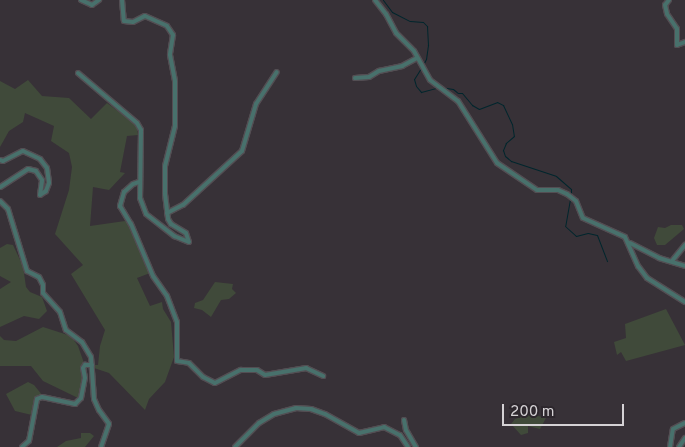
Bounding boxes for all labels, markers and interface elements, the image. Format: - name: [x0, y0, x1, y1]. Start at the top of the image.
- scale bar: [505, 394, 628, 426]
- text: 200 m: [510, 403, 555, 422]

